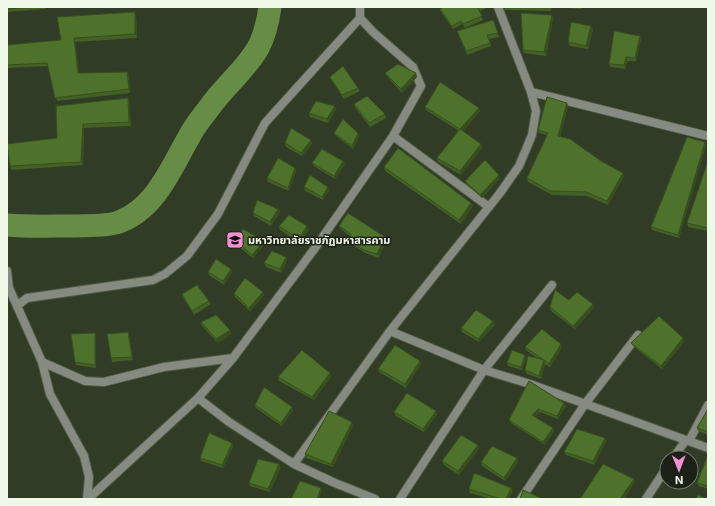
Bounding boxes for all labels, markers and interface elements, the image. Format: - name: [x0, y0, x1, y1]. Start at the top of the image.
- school or university icon: มหาวิทยาลัยราชภัฏมหาสารคาม: [225, 230, 245, 250]
- place label: มหาวิทยาลัยราชภัฏมหาสารคาม: [248, 233, 390, 247]
- north arrow: [659, 450, 699, 490]
- text: N: [675, 473, 683, 487]

